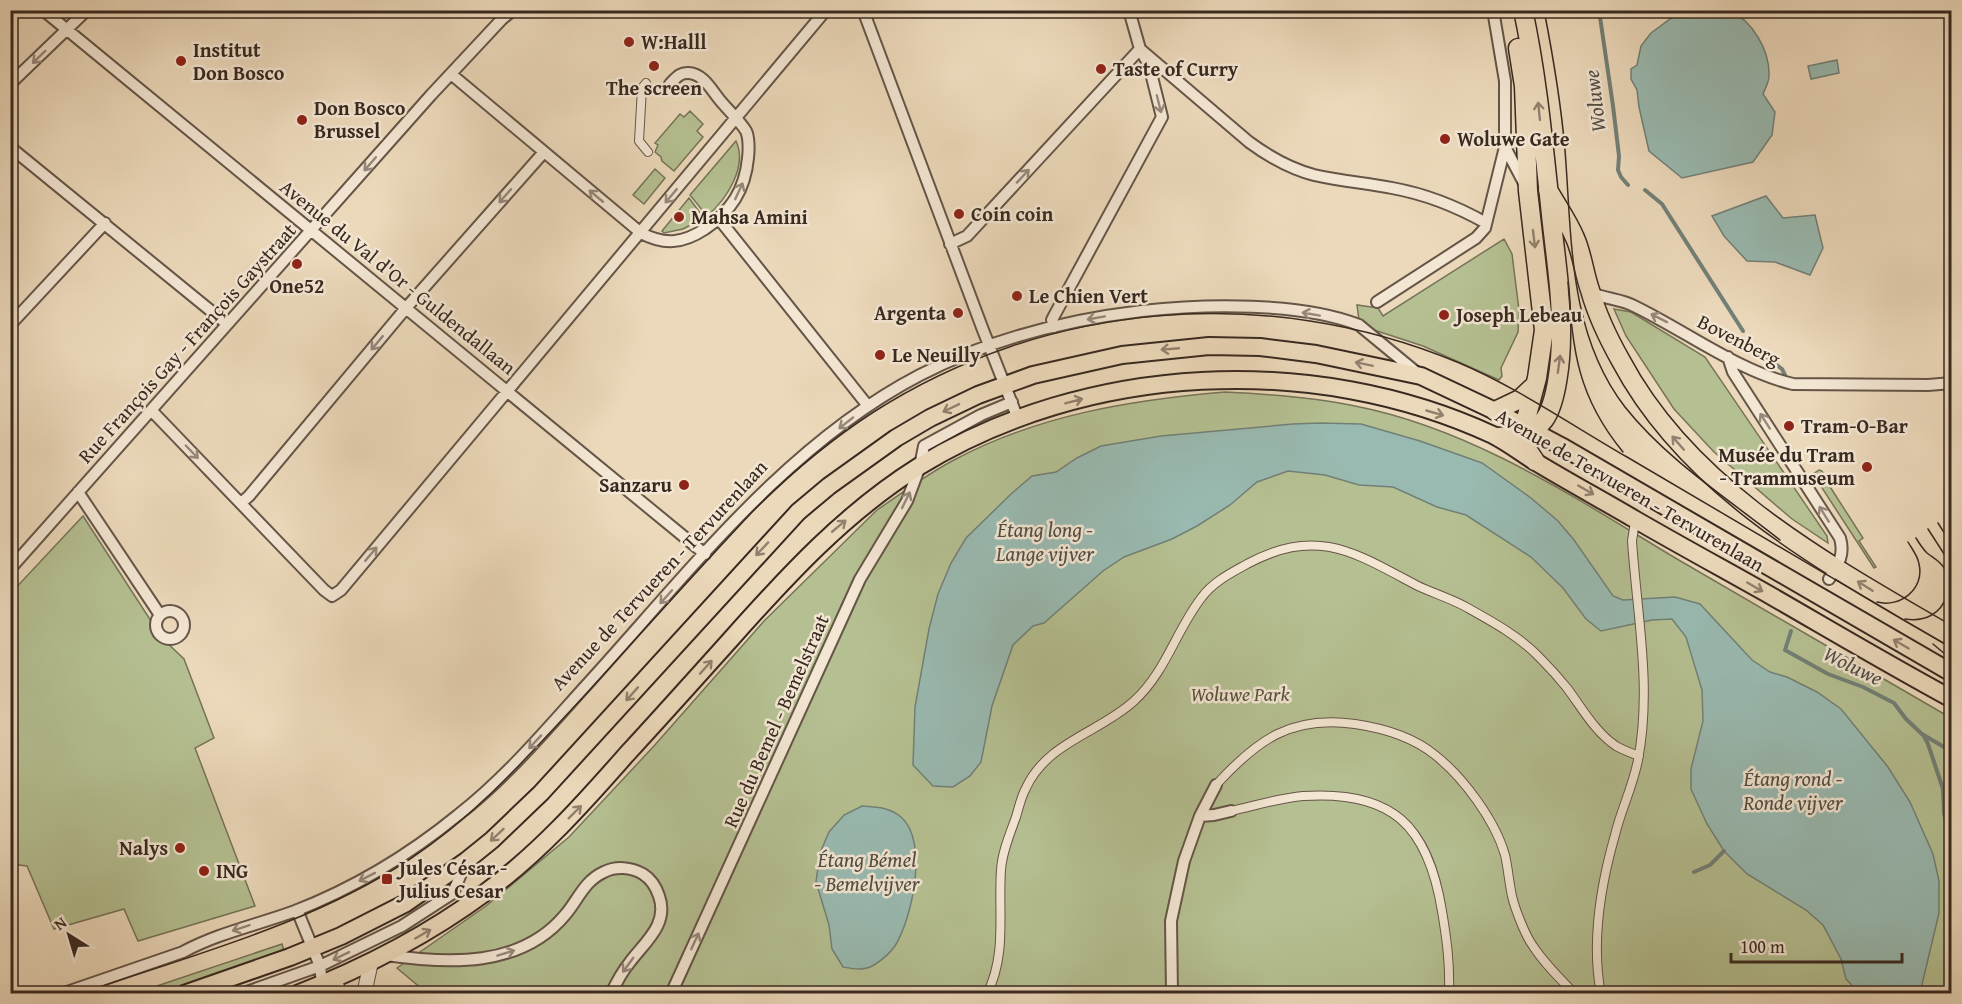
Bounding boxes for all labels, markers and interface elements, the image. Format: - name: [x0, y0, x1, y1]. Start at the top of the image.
- place label: W:Halll: [641, 27, 706, 56]
- place label: Institut Don Bosco: [193, 35, 285, 87]
- marker: W:Halll: [622, 35, 636, 49]
- one-way arrow: [31, 50, 46, 64]
- marker: Institut Don Bosco: [174, 54, 188, 68]
- place label: Taste of Curry: [1113, 54, 1239, 83]
- marker: The screen: [647, 59, 661, 73]
- marker: Taste of Curry: [1094, 62, 1108, 76]
- water label: Woluwe: [1575, 68, 1614, 134]
- place label: The screen: [606, 73, 702, 102]
- place label: Don Bosco Brussel: [314, 93, 406, 145]
- one-way arrow: [1154, 94, 1165, 113]
- one-way arrow: [1533, 102, 1544, 121]
- marker: Don Bosco Brussel: [295, 113, 309, 127]
- place label: Woluwe Gate: [1457, 124, 1570, 153]
- marker: Woluwe Gate: [1438, 132, 1452, 146]
- one-way arrow: [363, 156, 377, 171]
- one-way arrow: [1015, 169, 1029, 184]
- street label: Avenue du Val d'Or - Guldendallaan: [274, 172, 522, 381]
- one-way arrow: [734, 183, 746, 201]
- one-way arrow: [498, 188, 512, 203]
- one-way arrow: [665, 188, 678, 204]
- one-way arrow: [588, 189, 604, 202]
- place label: Coin coin: [971, 199, 1053, 228]
- place label: Mahsa Amini: [691, 202, 808, 231]
- marker: Coin coin: [952, 207, 966, 221]
- marker: Mahsa Amini: [672, 210, 686, 224]
- street label: Rue François Gay - François Gaystraat: [71, 216, 303, 469]
- one-way arrow: [1528, 228, 1539, 248]
- marker: One52: [290, 257, 304, 271]
- place label: One52: [270, 271, 324, 300]
- place label: Le Chien Vert: [1029, 281, 1148, 310]
- marker: Le Chien Vert: [1010, 289, 1024, 303]
- place label: Argenta: [874, 298, 947, 327]
- place label: Joseph Lebeau: [1453, 300, 1583, 329]
- marker: Argenta: [951, 306, 965, 320]
- street label: Bovenberg: [1693, 306, 1786, 373]
- one-way arrow: [1302, 308, 1322, 319]
- marker: Joseph Lebeau: [1437, 308, 1451, 322]
- one-way arrow: [1650, 312, 1668, 324]
- one-way arrow: [1087, 313, 1107, 324]
- one-way arrow: [370, 335, 384, 350]
- place label: Le Neuilly: [892, 340, 981, 369]
- one-way arrow: [1161, 344, 1181, 355]
- marker: Le Neuilly: [873, 348, 887, 362]
- one-way arrow: [1553, 355, 1564, 375]
- one-way arrow: [1354, 357, 1373, 369]
- one-way arrow: [1064, 395, 1083, 407]
- street label: Avenue de Tervueren - Tervurenlaan: [1491, 401, 1770, 579]
- one-way arrow: [942, 402, 960, 414]
- one-way arrow: [1425, 408, 1444, 419]
- place label: Tram-O-Bar: [1801, 411, 1908, 440]
- one-way arrow: [1758, 412, 1771, 429]
- one-way arrow: [838, 417, 854, 429]
- marker: Tram-O-Bar: [1782, 419, 1796, 433]
- one-way arrow: [1671, 436, 1685, 451]
- place label: Musée du Tram - Trammuseum: [1718, 440, 1855, 492]
- one-way arrow: [184, 444, 199, 459]
- street label: Avenue de Tervueren - Tervurenlaan: [544, 453, 774, 696]
- marker: Musée du Tram - Trammuseum: [1860, 460, 1874, 474]
- place label: Sanzaru: [599, 470, 673, 499]
- marker: Sanzaru: [677, 478, 691, 492]
- one-way arrow: [1577, 484, 1594, 496]
- one-way arrow: [901, 491, 913, 509]
- one-way arrow: [1818, 506, 1830, 523]
- water label: Étang long - Lange vijver: [995, 514, 1095, 569]
- one-way arrow: [831, 519, 847, 532]
- one-way arrow: [756, 541, 770, 556]
- one-way arrow: [365, 546, 378, 562]
- one-way arrow: [1857, 579, 1874, 591]
- one-way arrow: [1746, 581, 1763, 593]
- one-way arrow: [659, 590, 673, 605]
- street label: Rue du Bemel - Bemelstraat: [715, 609, 836, 832]
- water label: Woluwe: [1818, 638, 1888, 693]
- one-way arrow: [1893, 638, 1910, 650]
- one-way arrow: [699, 660, 713, 675]
- park label: Woluwe Park: [1190, 679, 1290, 708]
- one-way arrow: [625, 686, 639, 701]
- one-way arrow: [527, 734, 542, 749]
- water label: Étang rond - Ronde vijver: [1742, 763, 1844, 818]
- one-way arrow: [567, 804, 582, 819]
- one-way arrow: [490, 827, 505, 841]
- place label: Nalys: [119, 833, 168, 862]
- marker: Nalys: [173, 841, 187, 855]
- water label: Étang Bémel - Bemelvijver: [814, 844, 921, 899]
- place label: Jules César - Julius Cesar: [396, 853, 507, 905]
- place label: ING: [216, 856, 248, 885]
- marker: ING: [197, 864, 211, 878]
- one-way arrow: [359, 871, 377, 883]
- marker: Jules César - Julius Cesar: [380, 872, 394, 886]
- north arrow: [39, 905, 99, 965]
- text: N: [48, 910, 72, 936]
- one-way arrow: [232, 924, 251, 935]
- scale bar: [1731, 926, 1902, 964]
- one-way arrow: [414, 927, 431, 939]
- one-way arrow: [690, 932, 702, 950]
- text: 100 m: [1740, 933, 1785, 960]
- one-way arrow: [496, 947, 515, 958]
- one-way arrow: [333, 951, 351, 962]
- one-way arrow: [622, 957, 634, 973]

